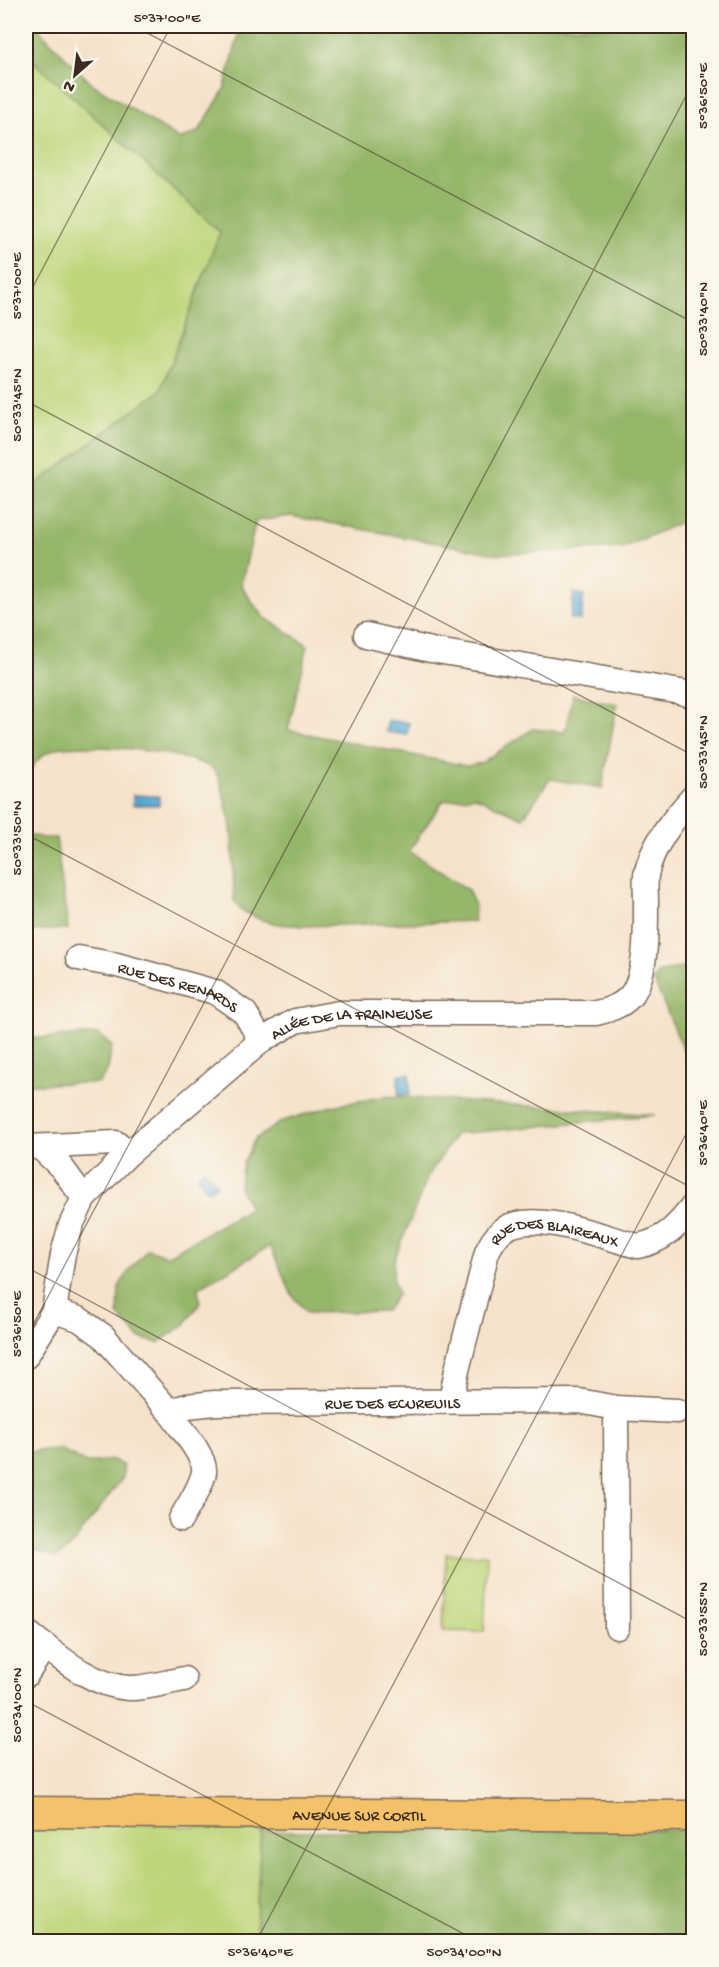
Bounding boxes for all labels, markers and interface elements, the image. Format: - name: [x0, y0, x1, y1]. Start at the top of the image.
- text: 5°37'00"E: [134, 10, 201, 28]
- north arrow: [45, 45, 105, 105]
- text: 5°36'50"E: [695, 62, 713, 129]
- text: N: [60, 74, 79, 96]
- text: 5°37'00"E: [9, 252, 27, 319]
- text: 50°33'40"N: [695, 282, 713, 356]
- text: 50°33'45"N: [9, 368, 27, 442]
- text: 50°33'45"N: [695, 715, 713, 789]
- text: 50°33'50"N: [9, 800, 27, 875]
- street label: RUE DES RENARDS: [115, 960, 241, 1019]
- street label: ALLÉE DE LA FRAINEUSE: [268, 1006, 433, 1046]
- text: 5°36'40"E: [695, 1100, 713, 1166]
- street label: RUE DES BLAIREAUX: [487, 1216, 621, 1253]
- text: 5°36'50"E: [9, 1290, 27, 1357]
- street label: RUE DES ECUREUILS: [325, 1396, 461, 1415]
- text: 50°33'55"N: [695, 1582, 713, 1656]
- text: 50°34'00"N: [9, 1667, 27, 1742]
- street label: AVENUE SUR CORTIL: [292, 1808, 427, 1827]
- text: 5°36'40"E: [227, 1944, 293, 1962]
- text: 50°34'00"N: [427, 1944, 502, 1962]

